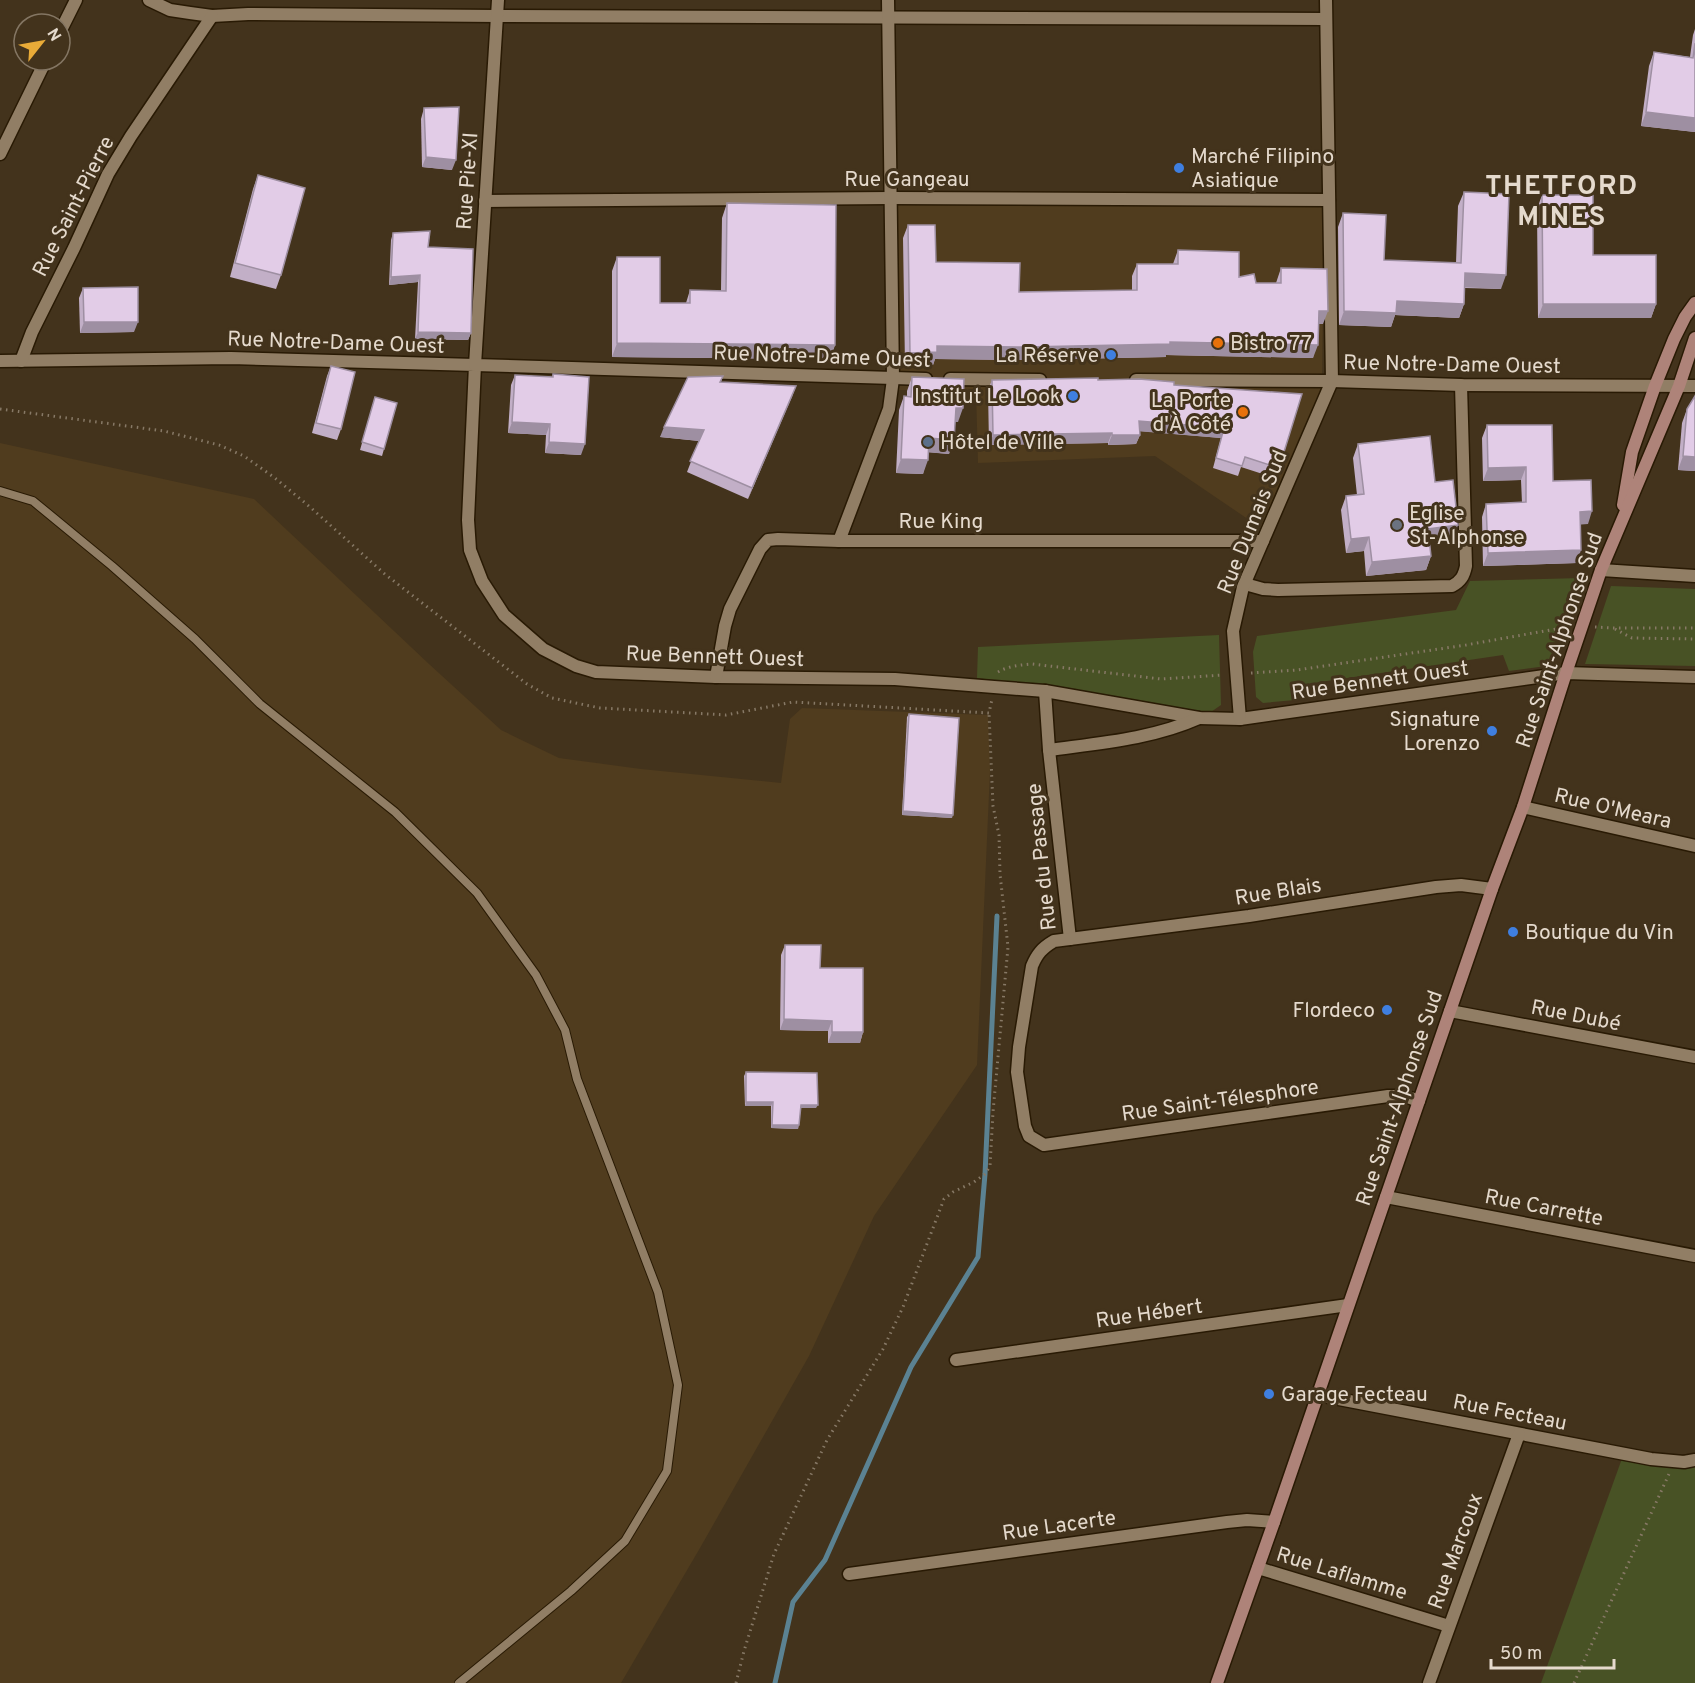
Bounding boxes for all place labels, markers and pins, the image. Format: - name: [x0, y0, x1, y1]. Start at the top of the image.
- place label: Marché Filipino Asiatique: [1191, 144, 1334, 195]
- marker: Marché Filipino Asiatique: [1172, 161, 1186, 175]
- place label: Bistro 77: [1230, 331, 1312, 358]
- marker: Bistro 77: [1211, 336, 1225, 350]
- place label: La Réserve: [995, 343, 1099, 370]
- marker: La Réserve: [1104, 348, 1118, 362]
- place label: Institut Le Look: [914, 384, 1061, 411]
- place label: La Porte d'À Côté: [1151, 388, 1231, 439]
- marker: Institut Le Look: [1066, 389, 1080, 403]
- marker: La Porte d'À Côté: [1236, 405, 1250, 419]
- place label: Hôtel de Ville: [940, 430, 1064, 457]
- marker: Hôtel de Ville: [921, 435, 935, 449]
- place label: Eglise St-Alphonse: [1409, 501, 1525, 552]
- marker: Eglise St-Alphonse: [1390, 518, 1404, 532]
- place label: Signature Lorenzo: [1389, 707, 1480, 758]
- marker: Signature Lorenzo: [1485, 724, 1499, 738]
- place label: Boutique du Vin: [1525, 920, 1674, 947]
- marker: Boutique du Vin: [1506, 925, 1520, 939]
- place label: Flordeco: [1293, 998, 1375, 1025]
- marker: Flordeco: [1380, 1003, 1394, 1017]
- place label: Garage Fecteau: [1281, 1382, 1428, 1409]
- marker: Garage Fecteau: [1262, 1387, 1276, 1401]

